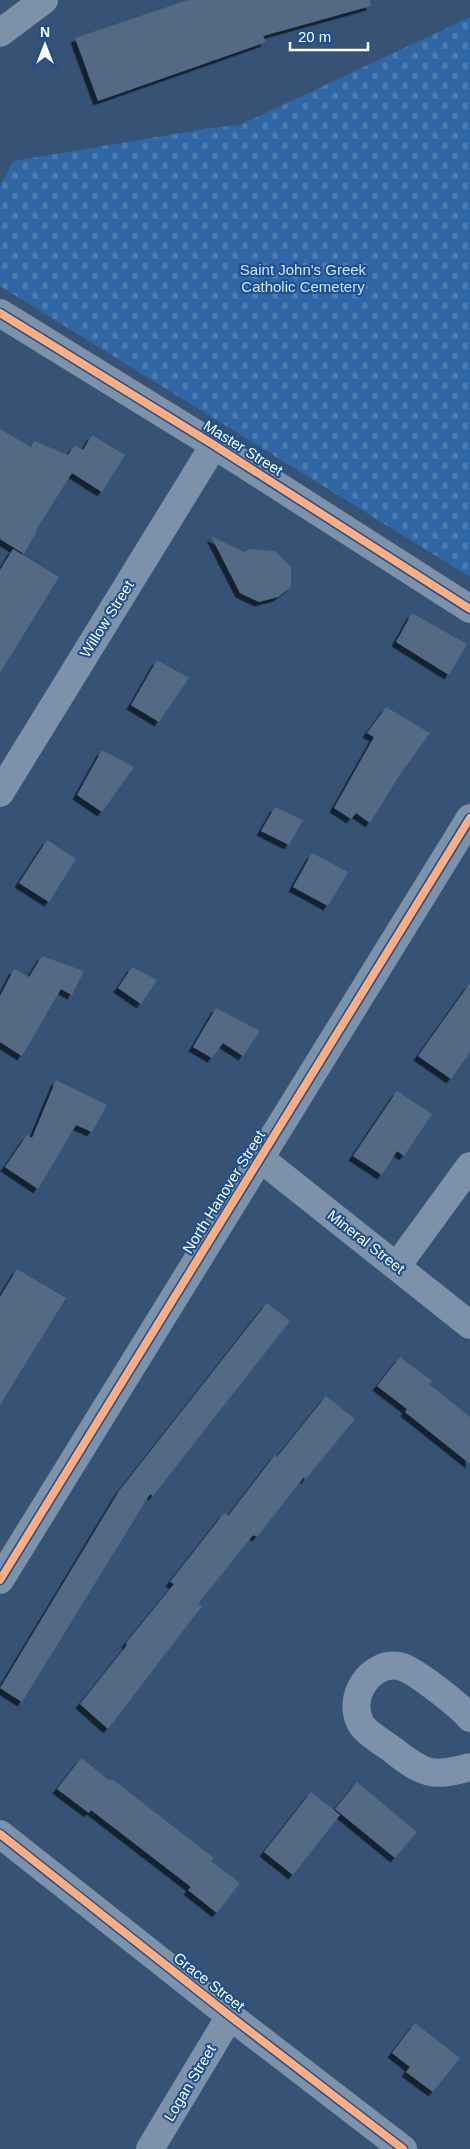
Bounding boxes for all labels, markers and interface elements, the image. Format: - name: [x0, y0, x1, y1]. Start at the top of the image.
- north arrow: [20, 20, 70, 70]
- scale bar: [290, 20, 368, 52]
- text: N: [40, 24, 50, 40]
- text: 20 m: [298, 28, 331, 45]
- park label: Saint John's Greek Catholic Cemetery: [240, 261, 367, 295]
- street label: Master Street: [201, 417, 287, 479]
- street label: Willow Street: [76, 576, 137, 660]
- street label: North Hanover Street: [179, 1126, 269, 1256]
- street label: Mineral Street: [324, 1206, 409, 1278]
- street label: Grace Street: [171, 1949, 249, 2015]
- street label: Logan Street: [160, 2041, 219, 2124]

